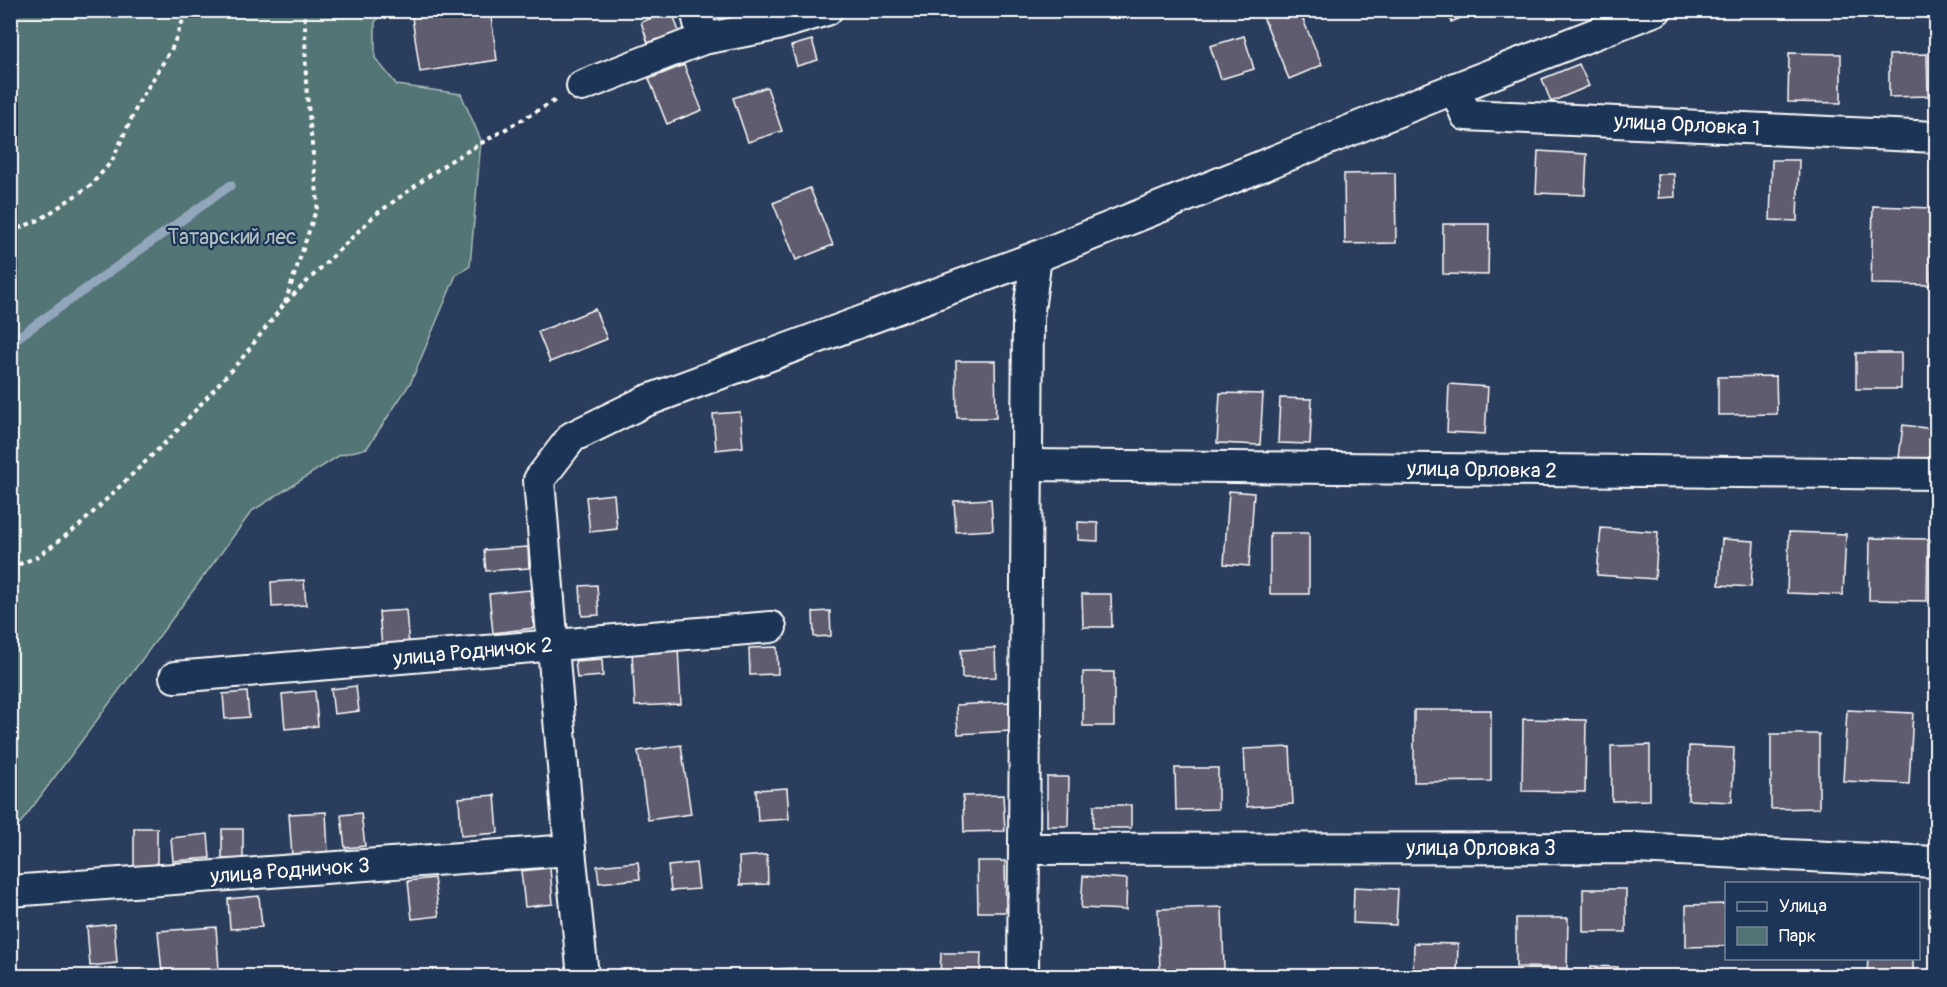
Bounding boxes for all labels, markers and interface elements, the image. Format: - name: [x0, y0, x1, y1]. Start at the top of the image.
- street label: улица Орловка 1: [1612, 108, 1761, 142]
- park label: Татарский лес: [167, 224, 297, 251]
- street label: улица Орловка 2: [1406, 455, 1557, 485]
- street label: улица Родничок 2: [391, 632, 554, 673]
- street label: улица Орловка 3: [1405, 835, 1556, 862]
- street label: улица Родничок 3: [208, 852, 371, 890]
- legend: [1725, 882, 1920, 960]
- text: Улица: [1779, 895, 1827, 918]
- text: Парк: [1779, 925, 1816, 948]

